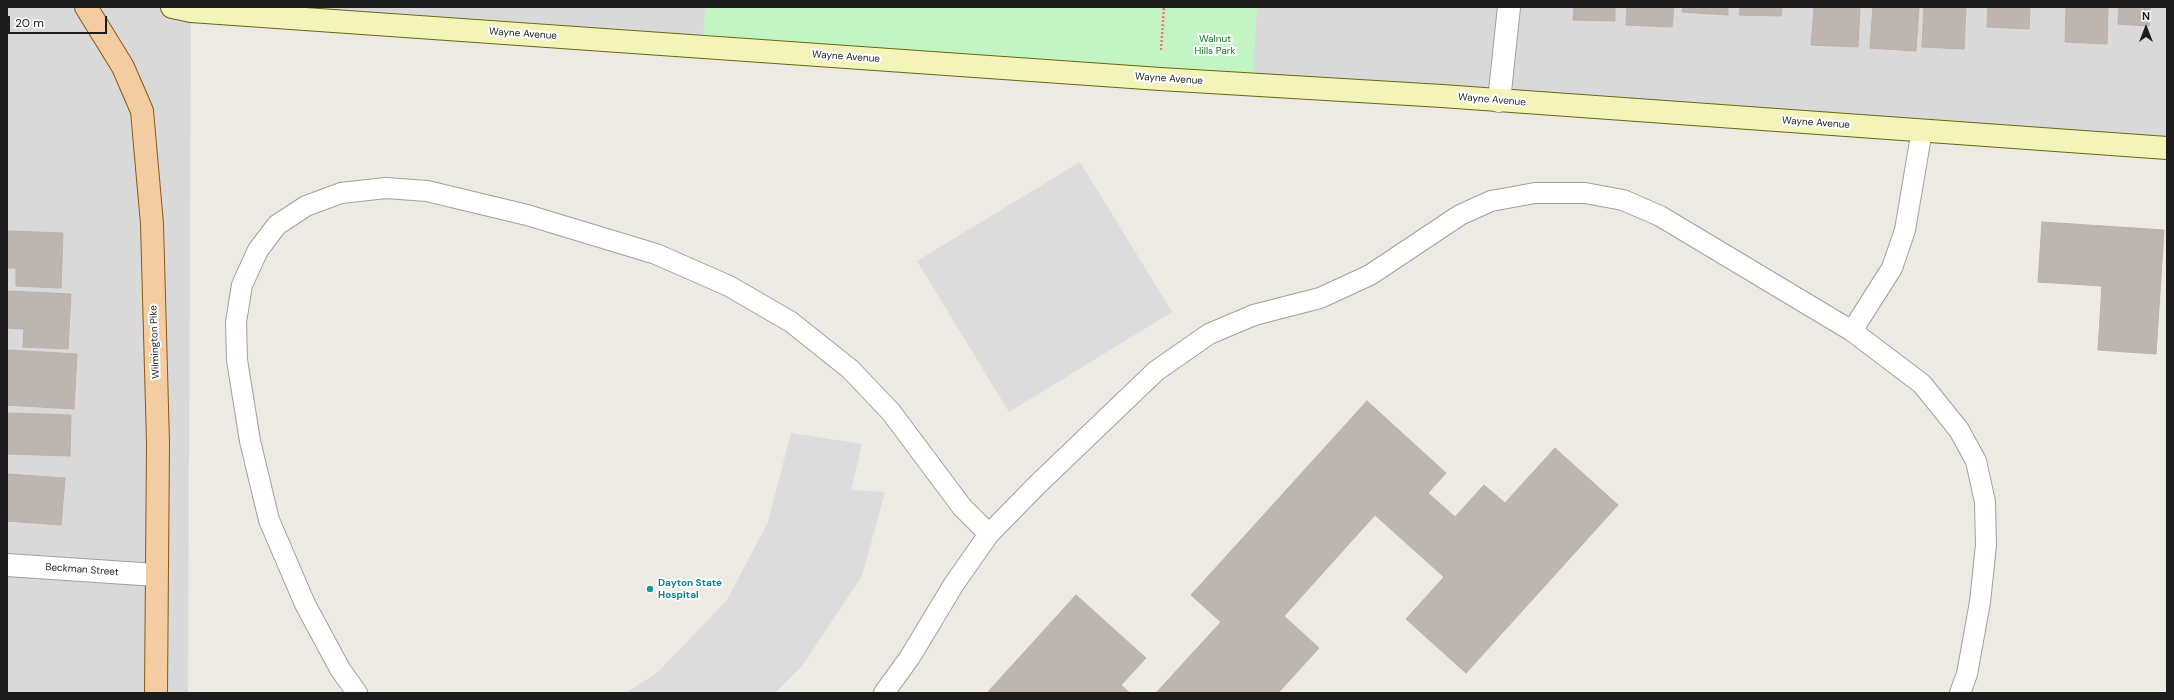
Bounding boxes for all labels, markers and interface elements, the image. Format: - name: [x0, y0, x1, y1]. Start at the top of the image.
- scale bar: [10, 8, 109, 34]
- north arrow: [2126, 8, 2166, 48]
- text: N: [2142, 9, 2150, 23]
- text: 20 m: [15, 15, 44, 31]
- street label: Wayne Avenue: [489, 26, 557, 42]
- park label: Walnut Hills Park: [1194, 33, 1236, 56]
- street label: Wayne Avenue: [812, 49, 880, 65]
- street label: Wayne Avenue: [1135, 71, 1203, 87]
- street label: Wayne Avenue: [1458, 91, 1526, 109]
- street label: Wayne Avenue: [1782, 115, 1850, 131]
- street label: Wilmington Pike: [148, 305, 162, 379]
- street label: Beckman Street: [45, 561, 119, 579]
- place label: Dayton State Hospital: [658, 577, 722, 600]
- marker: Dayton State Hospital: [645, 584, 655, 594]

